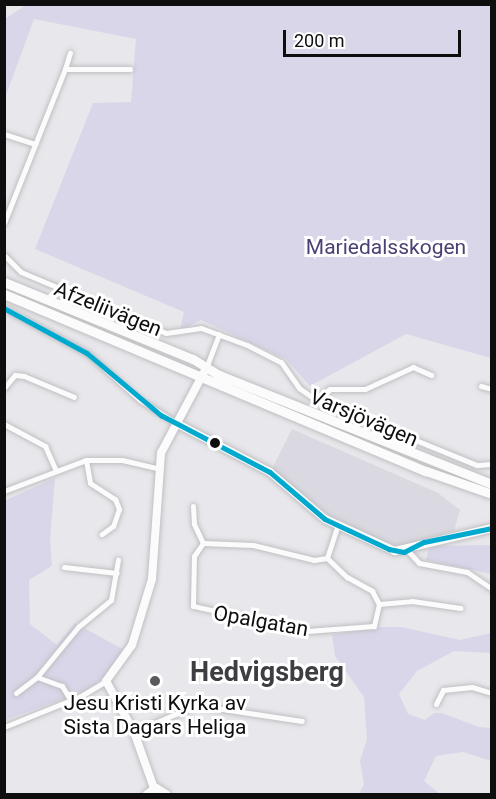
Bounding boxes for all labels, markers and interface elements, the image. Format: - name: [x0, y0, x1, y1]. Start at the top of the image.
- scale bar: [286, 18, 464, 56]
- text: 200 m: [294, 30, 345, 51]
- park label: Mariedalsskogen: [306, 234, 466, 260]
- street label: Afzeliivägen: [51, 276, 165, 342]
- street label: Varsjövägen: [306, 384, 422, 452]
- unlabelled marker: [209, 437, 221, 449]
- street label: Opalgatan: [212, 600, 310, 642]
- district label: Hedvigsberg: [190, 657, 344, 689]
- marker: Jesu Kristi Kyrka av Sista Dagars Heliga: [148, 674, 162, 688]
- place label: Jesu Kristi Kyrka av Sista Dagars Heliga: [63, 690, 247, 740]

